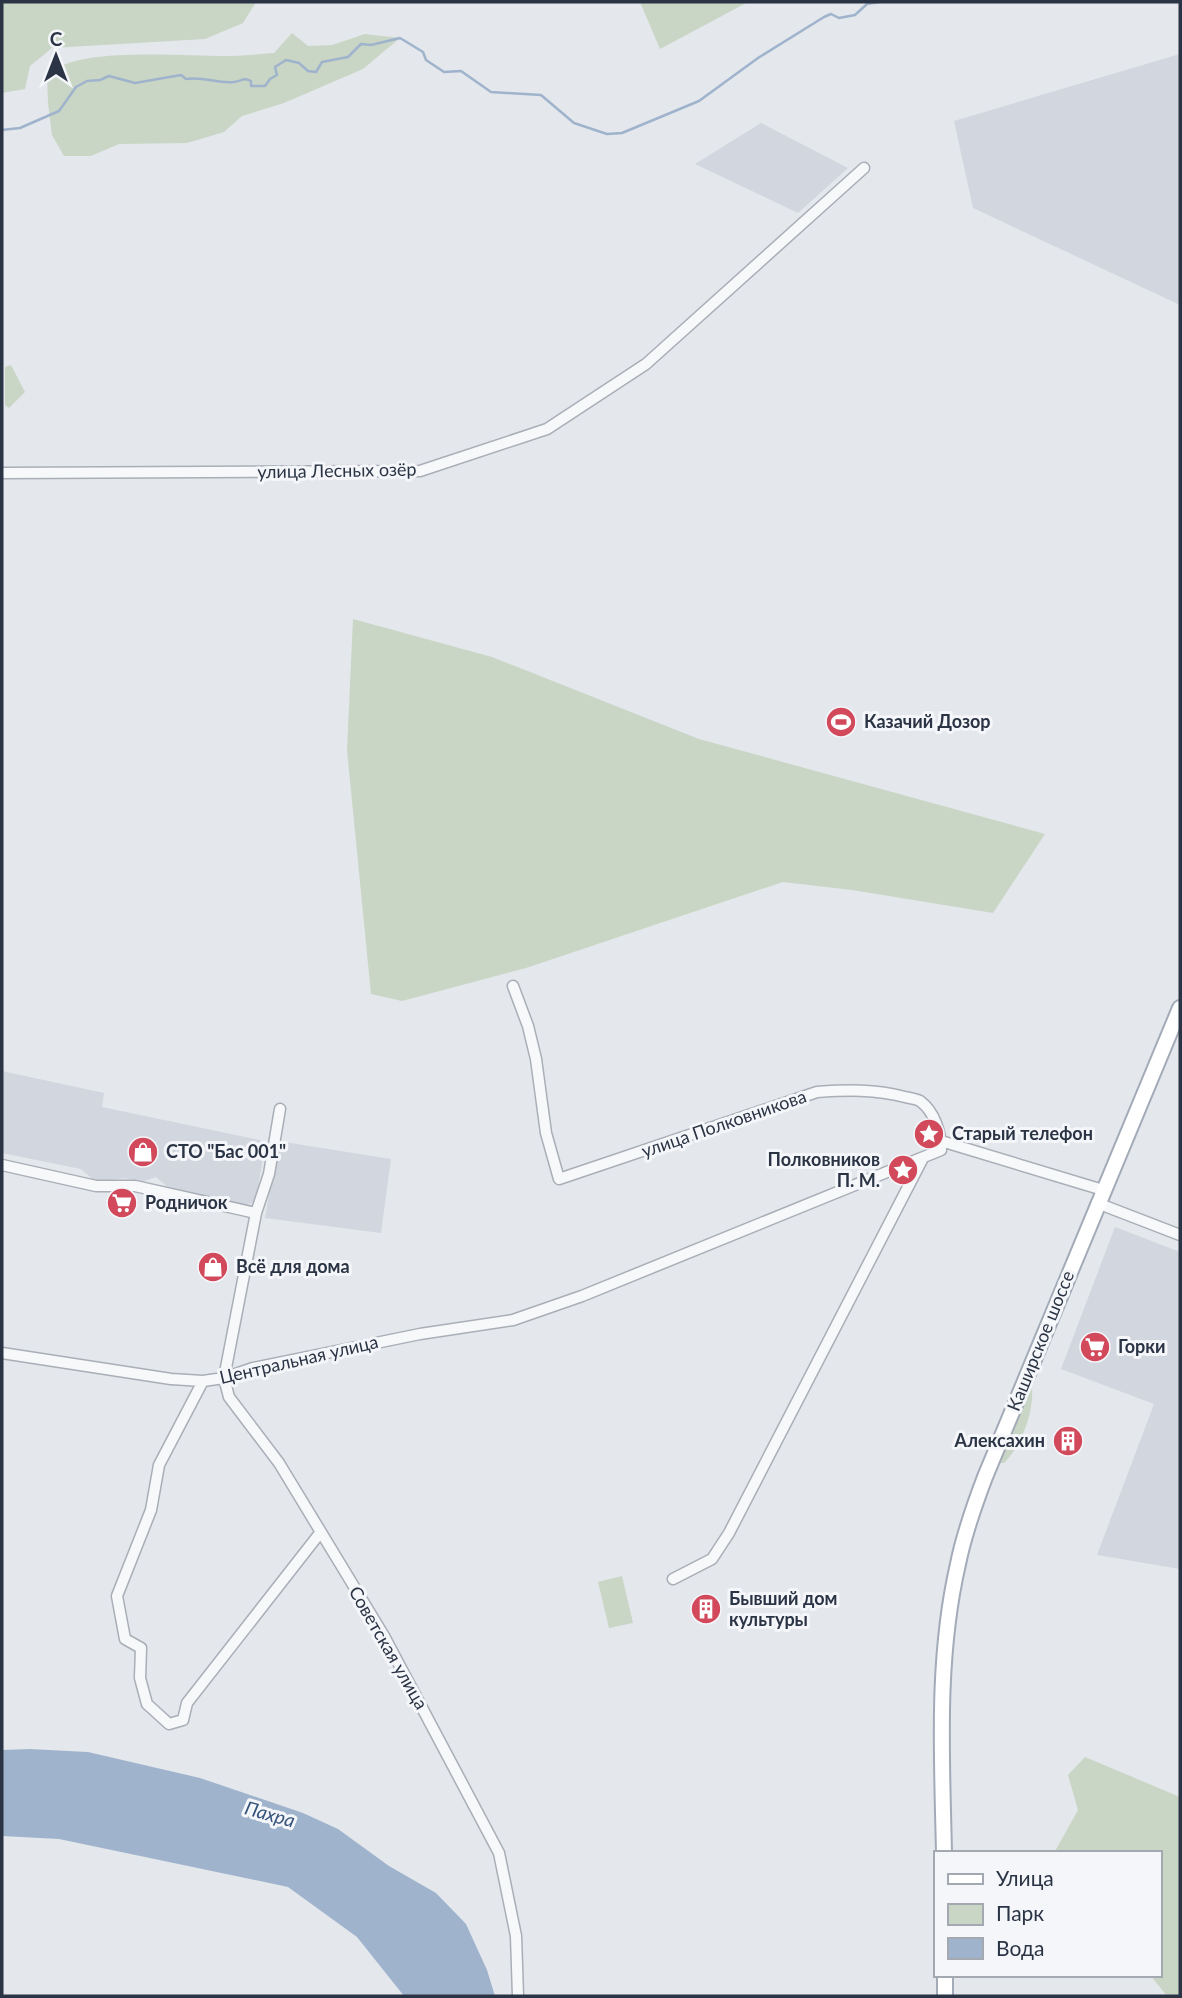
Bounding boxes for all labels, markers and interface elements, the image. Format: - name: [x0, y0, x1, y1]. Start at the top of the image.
- north arrow: [21, 21, 91, 91]
- text: С: [50, 27, 63, 50]
- street label: улица Лесных озёр: [257, 458, 417, 482]
- sports icon: Казачий Дозор: [824, 705, 858, 739]
- place label: Казачий Дозор: [864, 710, 991, 732]
- street label: улица Полковникова: [638, 1085, 809, 1162]
- place icon: Старый телефон: [912, 1117, 946, 1151]
- place label: Старый телефон: [952, 1122, 1093, 1144]
- shop icon: СТО "Бас 001": [126, 1135, 160, 1169]
- place label: СТО "Бас 001": [166, 1140, 286, 1162]
- place label: Полковников П. М.: [768, 1148, 880, 1191]
- place icon: Полковников П. М.: [886, 1153, 920, 1187]
- supermarket icon: Родничок: [105, 1186, 139, 1220]
- place label: Родничок: [145, 1191, 228, 1213]
- shop icon: Всё для дома: [196, 1250, 230, 1284]
- place label: Всё для дома: [236, 1255, 350, 1277]
- street label: Каширское шоссе: [1002, 1267, 1078, 1414]
- street label: Центральная улица: [217, 1330, 380, 1388]
- supermarket icon: Горки: [1078, 1330, 1112, 1364]
- place label: Горки: [1118, 1335, 1166, 1357]
- building icon: Алексахин: [1051, 1424, 1085, 1458]
- place label: Алексахин: [954, 1429, 1045, 1451]
- street label: Советская улица: [345, 1582, 433, 1713]
- place label: Бывший дом культуры: [729, 1587, 837, 1630]
- building icon: Бывший дом культуры: [689, 1592, 723, 1626]
- water label: Пахра: [242, 1795, 298, 1832]
- legend: [934, 1851, 1161, 1977]
- text: Улица: [996, 1865, 1054, 1890]
- text: Парк: [996, 1900, 1044, 1925]
- text: Вода: [996, 1935, 1044, 1960]

